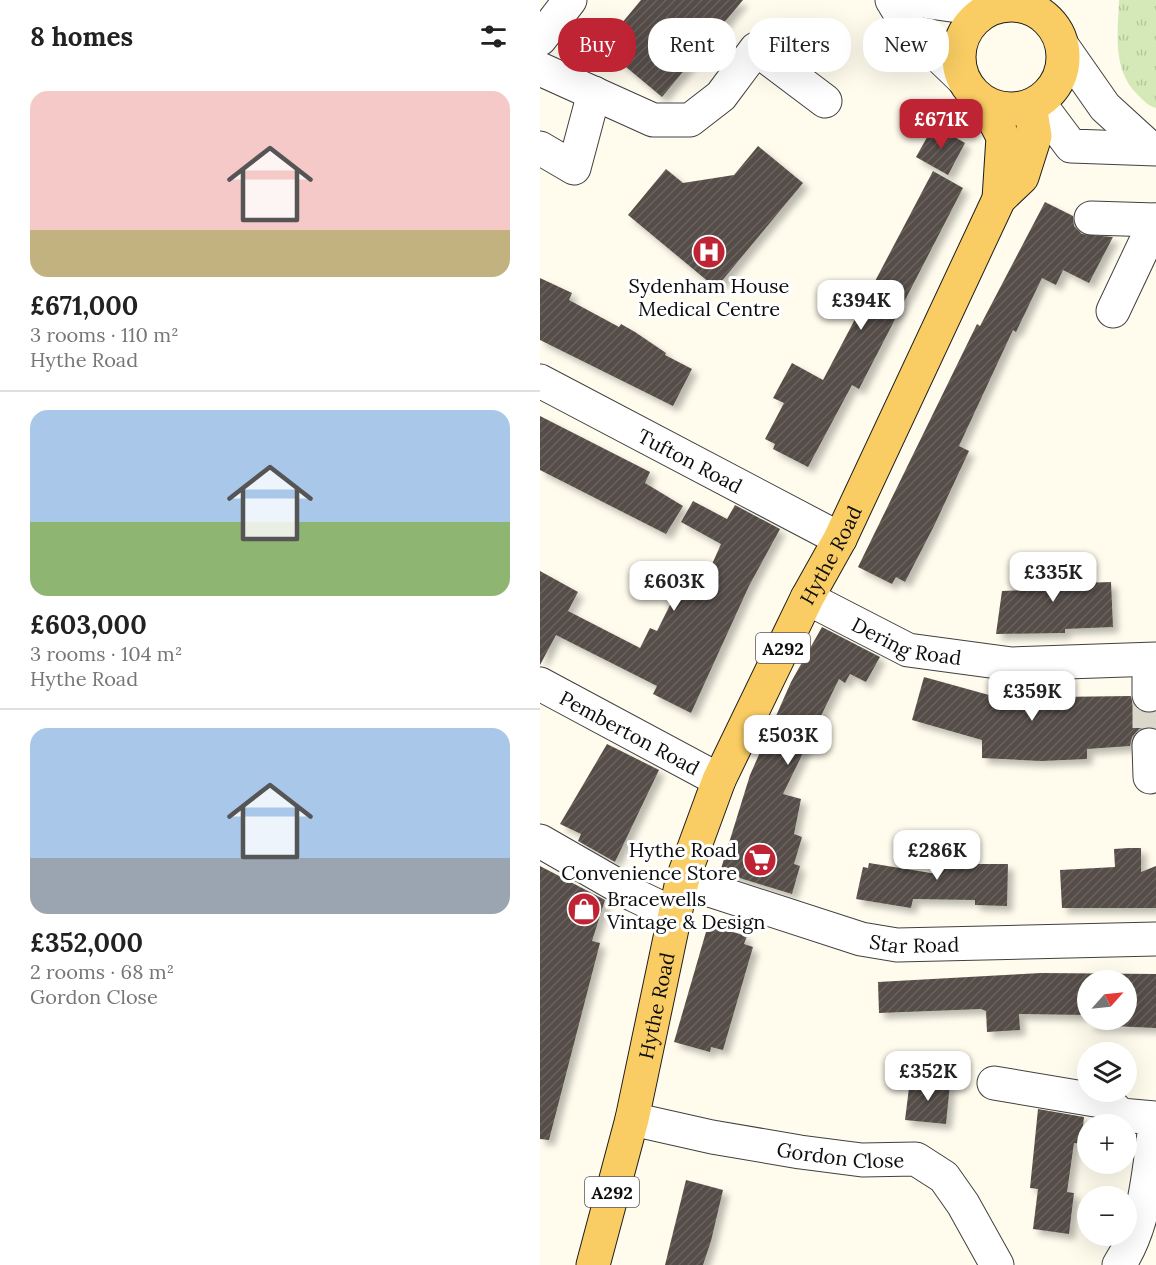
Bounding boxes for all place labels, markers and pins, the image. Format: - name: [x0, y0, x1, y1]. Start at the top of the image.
- pin: £671K: [899, 99, 983, 150]
- hospital icon: Sydenham House Medical Centre: [691, 234, 727, 270]
- place label: Sydenham House Medical Centre: [629, 273, 790, 321]
- pin: £394K: [819, 280, 903, 331]
- pin: £335K: [1011, 552, 1095, 603]
- pin: £603K: [632, 561, 716, 612]
- pin: £359K: [990, 671, 1074, 722]
- pin: £503K: [746, 715, 830, 766]
- pin: £286K: [895, 830, 979, 881]
- place label: Hythe Road Convenience Store: [561, 837, 737, 885]
- supermarket icon: Hythe Road Convenience Store: [742, 842, 778, 878]
- place label: Bracewells Vintage & Design: [606, 886, 765, 934]
- shop icon: Bracewells Vintage & Design: [566, 891, 602, 927]
- pin: £352K: [886, 1051, 970, 1102]

